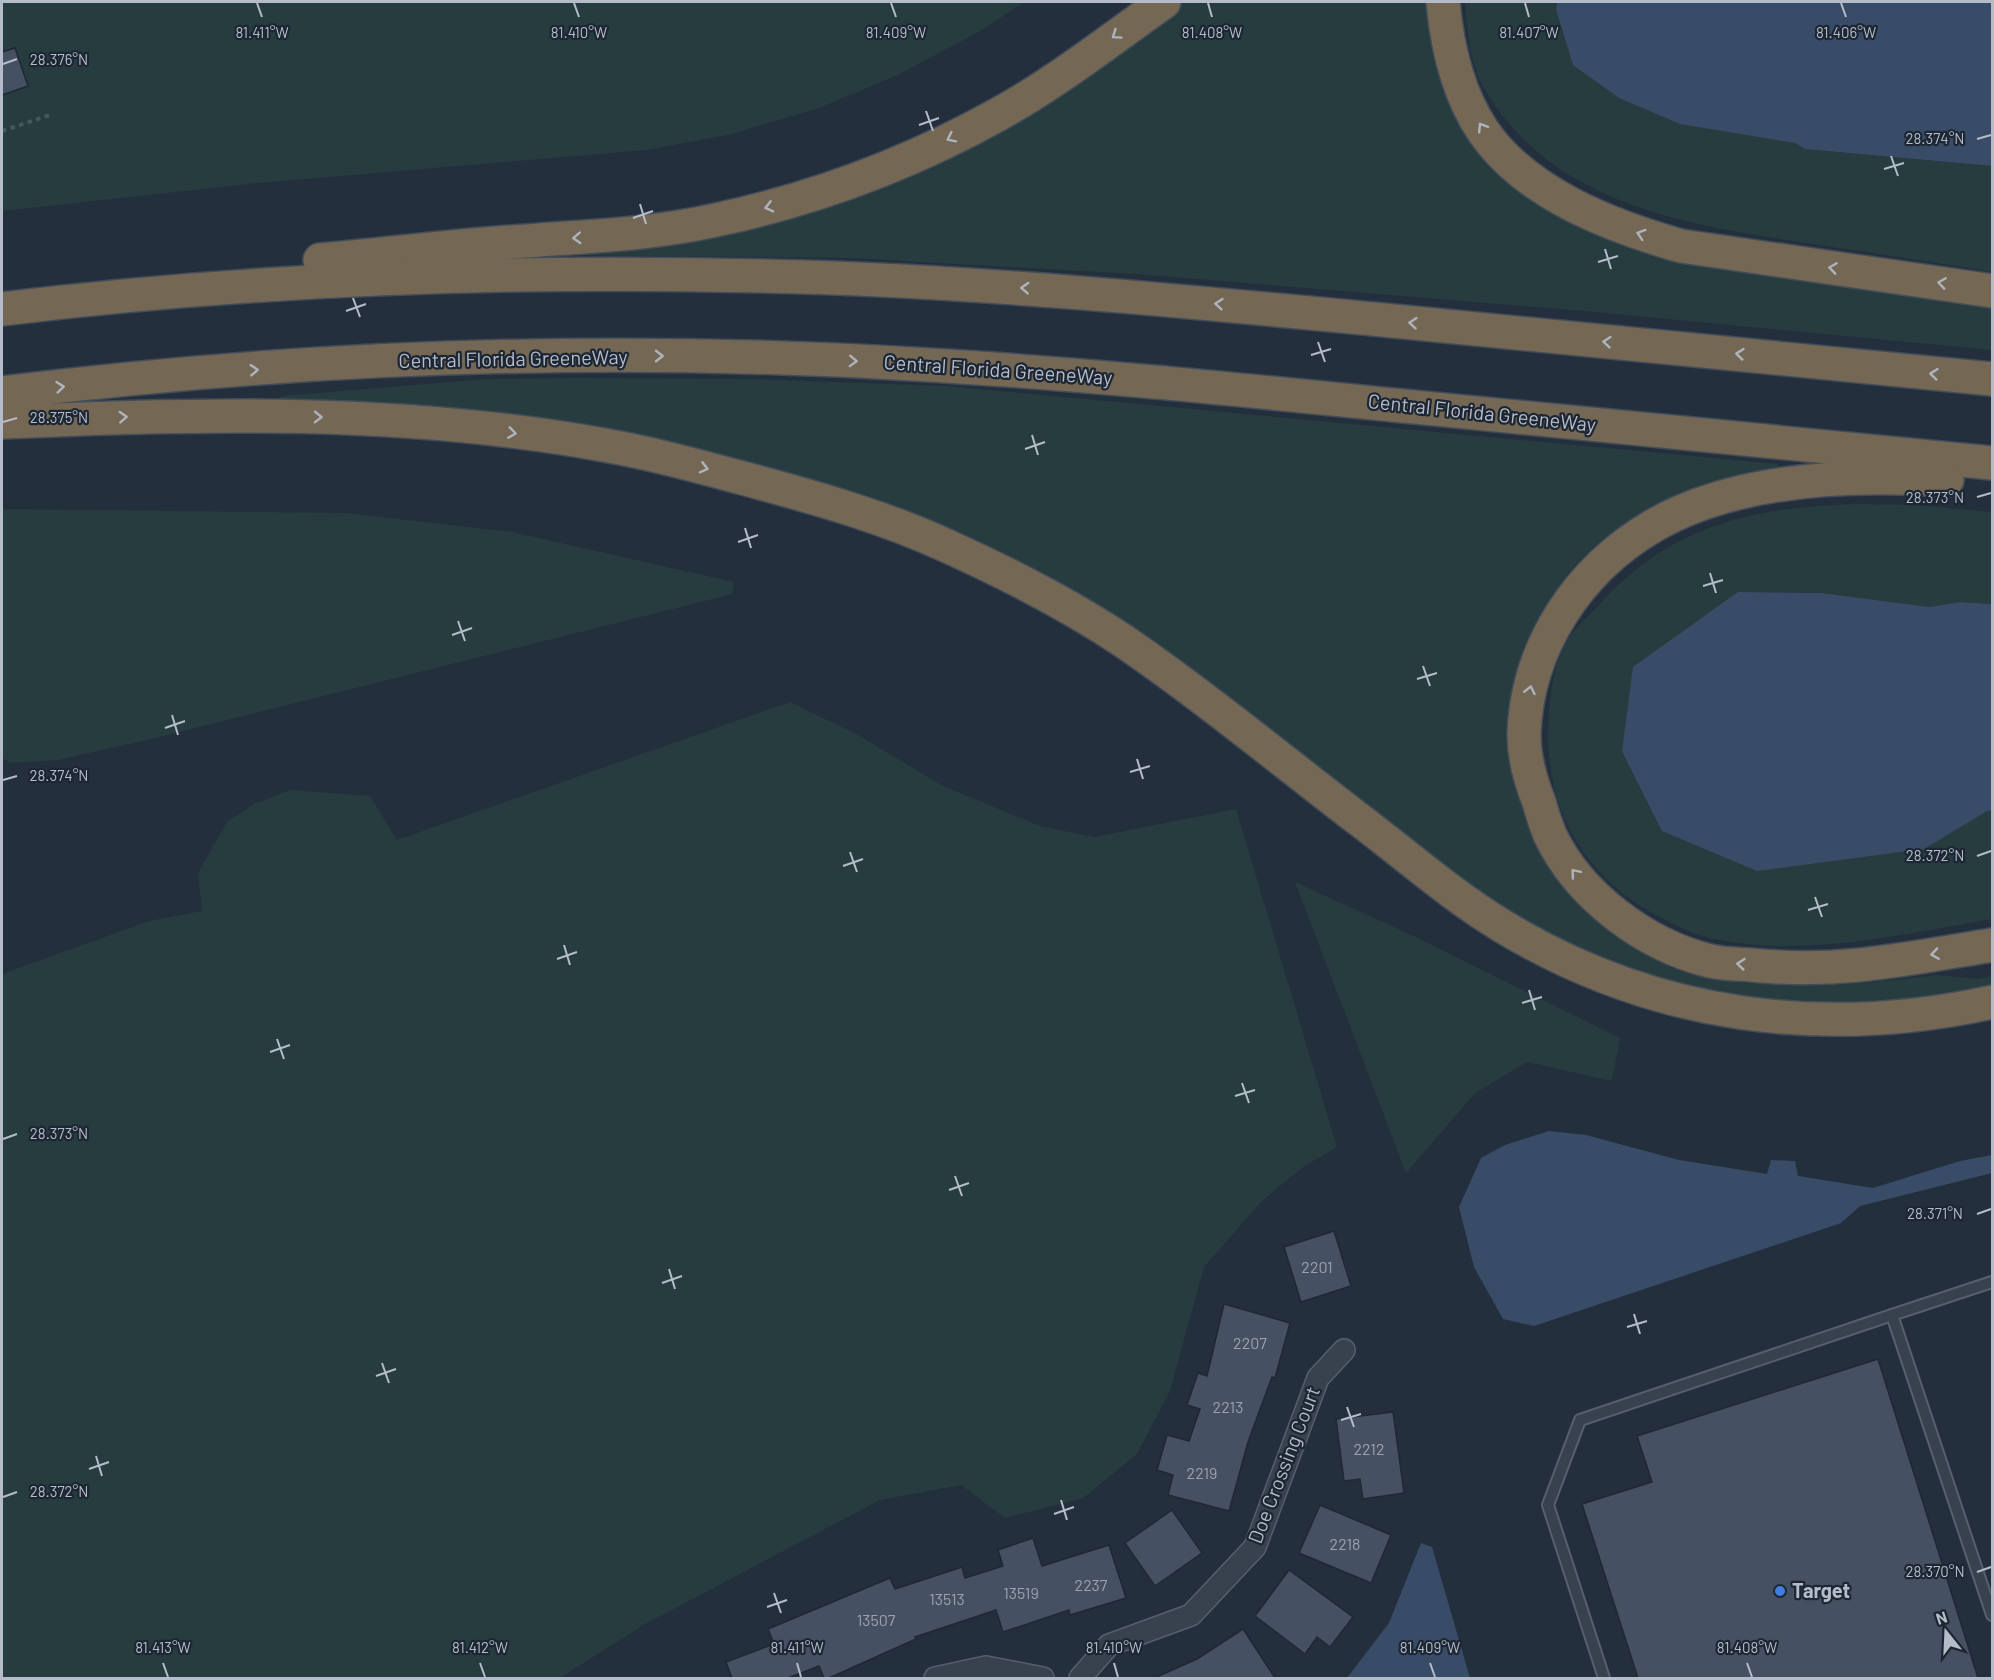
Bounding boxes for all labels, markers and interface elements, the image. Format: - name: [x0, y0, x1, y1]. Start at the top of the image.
- text: 81.411°W: [235, 23, 289, 41]
- text: 81.410°W: [551, 23, 607, 41]
- text: 81.409°W: [866, 23, 926, 41]
- text: 81.408°W: [1182, 23, 1242, 41]
- text: 81.407°W: [1499, 23, 1559, 41]
- text: 81.406°W: [1816, 23, 1876, 41]
- one-way arrow: [1112, 28, 1123, 39]
- text: 28.376°N: [30, 50, 88, 68]
- one-way arrow: [1478, 123, 1490, 133]
- text: 28.374°N: [1906, 129, 1964, 147]
- one-way arrow: [946, 130, 957, 142]
- one-way arrow: [764, 199, 774, 212]
- one-way arrow: [1636, 229, 1647, 241]
- one-way arrow: [572, 231, 581, 244]
- one-way arrow: [1828, 262, 1838, 274]
- one-way arrow: [1937, 278, 1946, 290]
- one-way arrow: [1020, 282, 1029, 295]
- one-way arrow: [1214, 298, 1223, 311]
- one-way arrow: [1408, 317, 1418, 330]
- one-way arrow: [1603, 336, 1612, 349]
- street label: Central Florida GreeneWay: [398, 344, 628, 372]
- street label: Central Florida GreeneWay: [883, 349, 1113, 389]
- one-way arrow: [1736, 349, 1745, 361]
- one-way arrow: [654, 350, 663, 362]
- one-way arrow: [849, 355, 858, 368]
- one-way arrow: [249, 363, 258, 376]
- one-way arrow: [1930, 368, 1939, 381]
- one-way arrow: [55, 381, 64, 394]
- street label: Central Florida GreeneWay: [1367, 388, 1597, 436]
- text: 28.375°N: [30, 408, 88, 426]
- one-way arrow: [118, 410, 127, 423]
- one-way arrow: [313, 411, 322, 423]
- one-way arrow: [508, 426, 517, 438]
- one-way arrow: [698, 461, 708, 474]
- text: 28.373°N: [1906, 488, 1964, 506]
- one-way arrow: [1523, 685, 1536, 695]
- text: 28.374°N: [30, 766, 88, 784]
- text: 28.372°N: [1906, 846, 1964, 864]
- one-way arrow: [1572, 869, 1583, 880]
- one-way arrow: [1930, 948, 1939, 960]
- one-way arrow: [1737, 958, 1746, 971]
- text: 28.373°N: [30, 1124, 88, 1142]
- text: 28.371°N: [1907, 1204, 1963, 1222]
- house number: 2201: [1301, 1257, 1333, 1276]
- house number: 2207: [1233, 1333, 1267, 1352]
- street label: Doe Crossing Court: [1242, 1383, 1324, 1547]
- house number: 2213: [1213, 1397, 1243, 1416]
- house number: 2212: [1353, 1439, 1385, 1458]
- house number: 2219: [1187, 1463, 1217, 1482]
- text: 28.372°N: [30, 1482, 88, 1500]
- house number: 2218: [1330, 1534, 1360, 1553]
- text: 28.370°N: [1905, 1562, 1965, 1580]
- house number: 2237: [1075, 1575, 1108, 1594]
- place label: Target: [1792, 1578, 1850, 1602]
- house number: 13519: [1003, 1583, 1039, 1602]
- marker: Target: [1773, 1584, 1787, 1598]
- house number: 13513: [929, 1589, 965, 1608]
- north arrow: [1916, 1602, 1976, 1662]
- text: N: [1933, 1607, 1949, 1628]
- house number: 13507: [857, 1610, 896, 1629]
- text: 81.413°W: [135, 1638, 191, 1656]
- text: 81.412°W: [452, 1638, 508, 1656]
- text: 81.411°W: [770, 1638, 824, 1656]
- text: 81.410°W: [1086, 1638, 1142, 1656]
- text: 81.409°W: [1400, 1638, 1460, 1656]
- text: 81.408°W: [1717, 1638, 1777, 1656]

